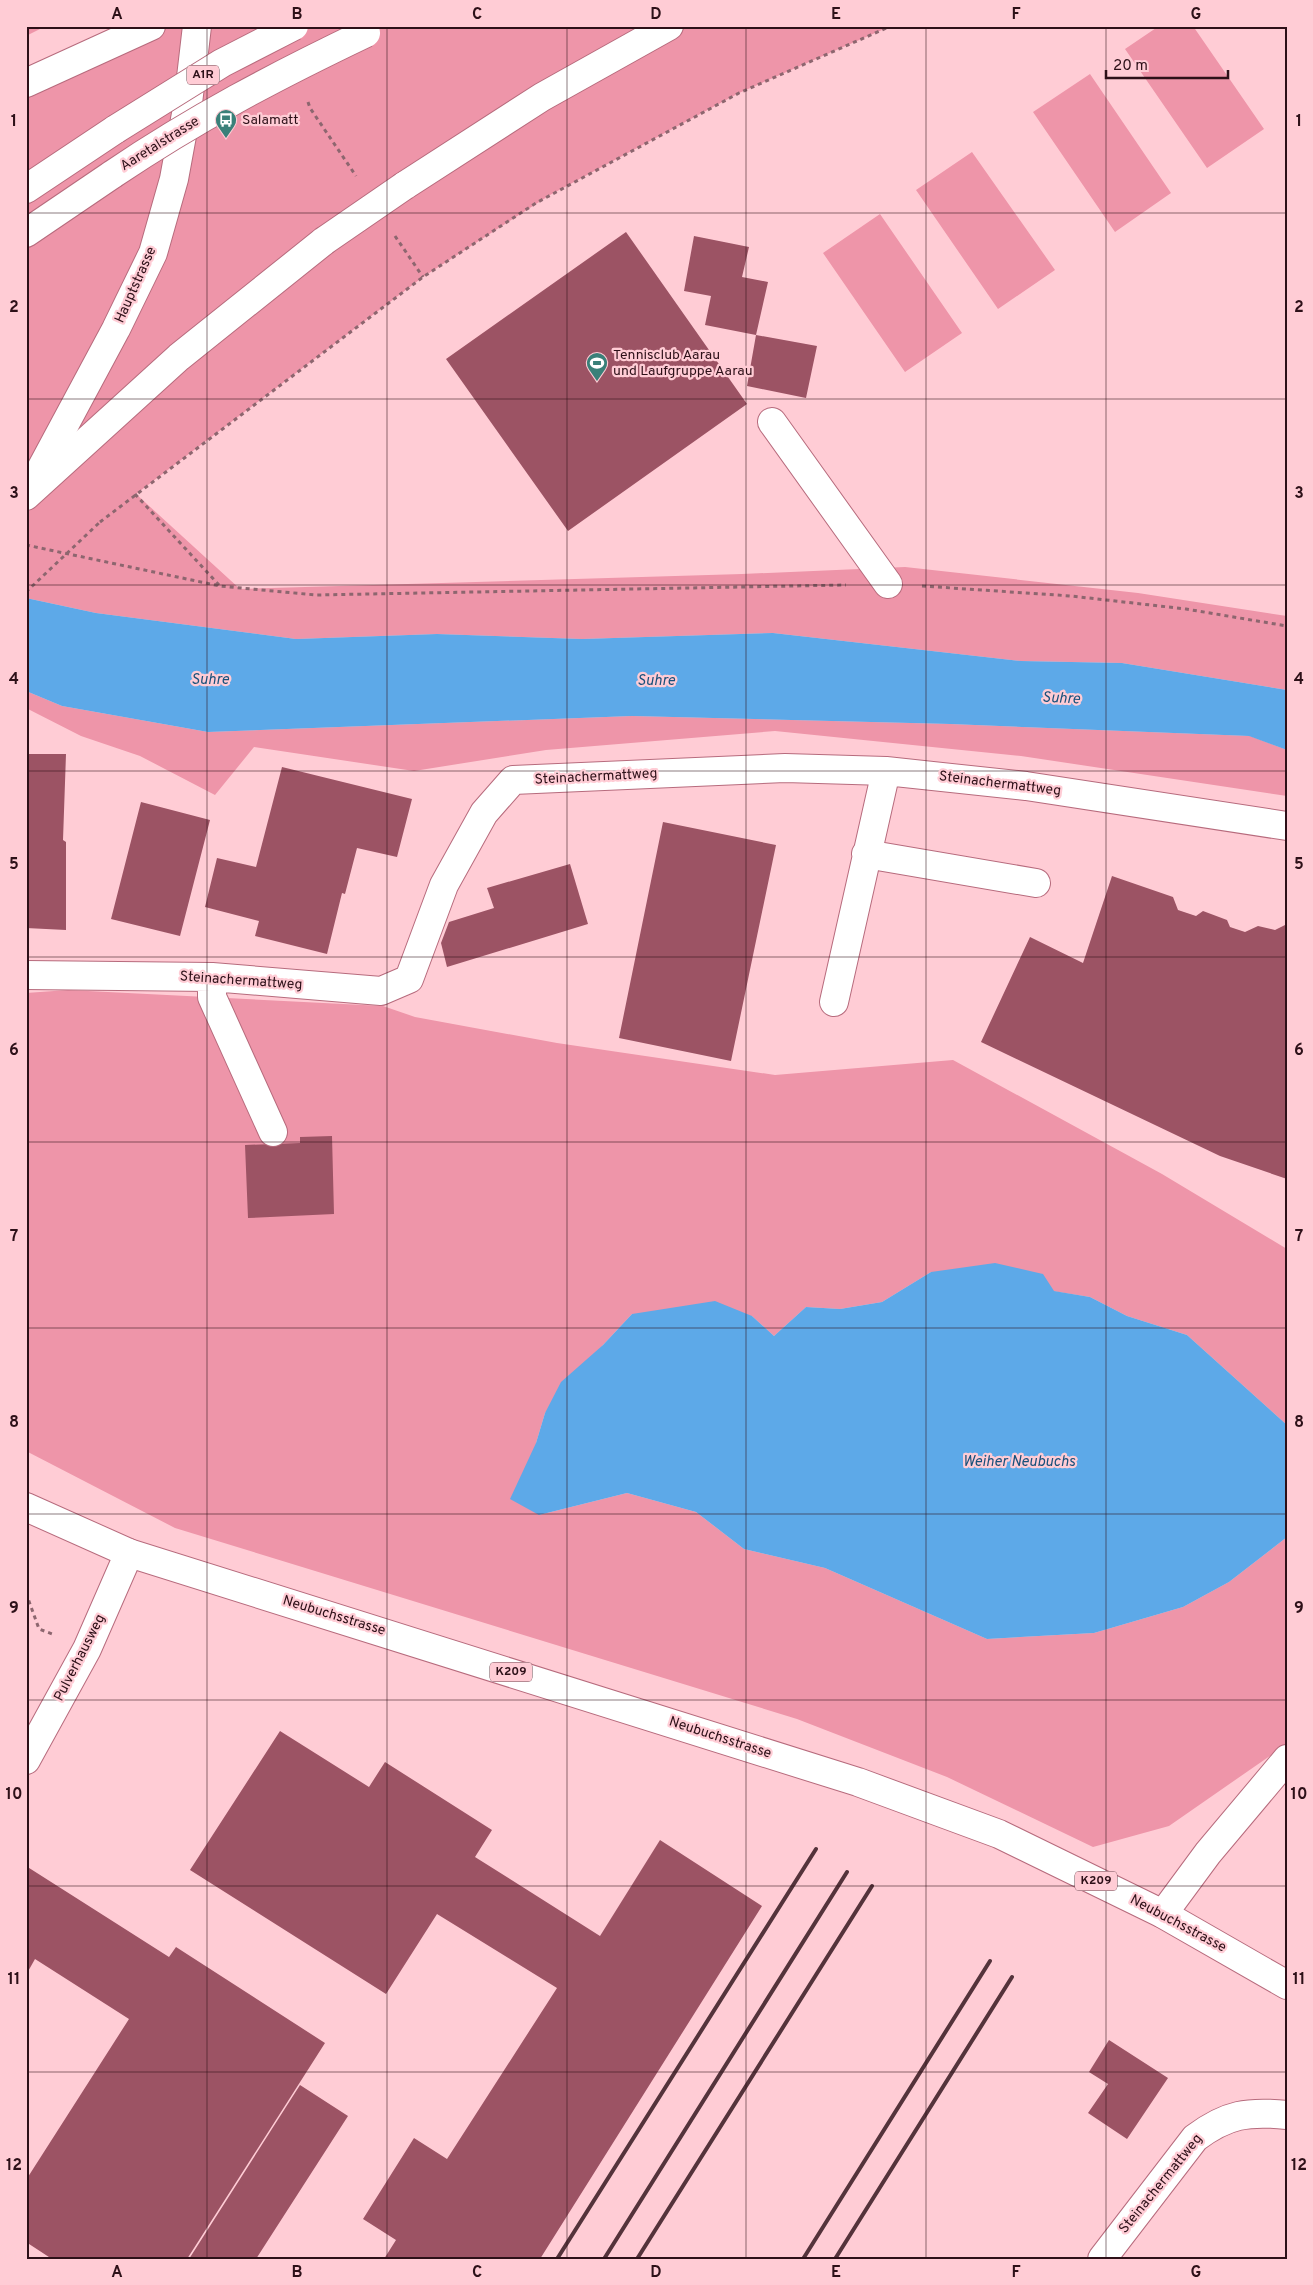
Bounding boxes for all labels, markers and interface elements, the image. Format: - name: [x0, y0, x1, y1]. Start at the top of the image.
- text: A: [111, 5, 123, 25]
- text: B: [291, 5, 303, 25]
- text: C: [472, 5, 482, 25]
- text: D: [650, 5, 662, 25]
- text: E: [831, 5, 841, 25]
- text: F: [1011, 5, 1021, 25]
- text: G: [1191, 5, 1201, 25]
- scale bar: [1106, 48, 1228, 80]
- text: 20 m: [1113, 57, 1148, 76]
- road number: A1R: [187, 66, 219, 84]
- bus stop icon: Salamatt: [214, 108, 238, 139]
- text: 1: [11, 112, 17, 132]
- place label: Salamatt: [242, 112, 298, 129]
- text: 1: [1296, 112, 1302, 132]
- street label: Aaretalstrasse: [117, 113, 203, 175]
- street label: Hauptstrasse: [112, 244, 160, 326]
- text: 2: [9, 298, 19, 318]
- text: 2: [1294, 298, 1304, 318]
- place label: Tennisclub Aarau und Laufgruppe Aarau: [613, 347, 753, 380]
- sports icon: Tennisclub Aarau und Laufgruppe Aarau: [585, 351, 609, 382]
- text: 3: [9, 484, 19, 504]
- text: 3: [1294, 484, 1304, 504]
- text: 4: [9, 670, 19, 690]
- text: 4: [1294, 670, 1304, 690]
- water label: Suhre: [191, 671, 229, 690]
- water label: Suhre: [637, 672, 675, 691]
- water label: Suhre: [1042, 689, 1081, 709]
- street label: Steinachermattweg: [534, 765, 658, 789]
- street label: Steinachermattweg: [938, 768, 1062, 800]
- text: 5: [9, 855, 19, 875]
- text: 5: [1294, 855, 1304, 875]
- street label: Steinachermattweg: [179, 968, 303, 994]
- text: 6: [9, 1041, 19, 1061]
- text: 6: [1294, 1041, 1304, 1061]
- text: 7: [10, 1227, 18, 1247]
- text: 7: [1295, 1227, 1303, 1247]
- text: 8: [9, 1413, 19, 1433]
- text: 8: [1294, 1413, 1304, 1433]
- water label: Weiher Neubuchs: [963, 1453, 1076, 1472]
- street label: Neubuchsstrasse: [280, 1592, 388, 1640]
- text: 9: [9, 1599, 19, 1619]
- text: 9: [1294, 1599, 1304, 1619]
- street label: Pulverhausweg: [51, 1612, 109, 1704]
- road number: K209: [490, 1662, 532, 1681]
- street label: Neubuchsstrasse: [667, 1713, 773, 1763]
- text: 10: [6, 1785, 22, 1805]
- text: 10: [1291, 1785, 1307, 1805]
- road number: K209: [1075, 1872, 1117, 1890]
- street label: Neubuchsstrasse: [1127, 1891, 1229, 1957]
- text: 11: [8, 1970, 20, 1990]
- text: 11: [1293, 1970, 1305, 1990]
- street label: Steinachermattweg: [1116, 2131, 1206, 2237]
- text: 12: [6, 2156, 22, 2176]
- text: 12: [1291, 2156, 1307, 2176]
- text: A: [111, 2263, 123, 2283]
- text: B: [291, 2263, 303, 2283]
- text: C: [472, 2263, 482, 2283]
- text: D: [650, 2263, 662, 2283]
- text: E: [831, 2263, 841, 2283]
- text: F: [1011, 2263, 1021, 2283]
- text: G: [1191, 2263, 1201, 2283]

